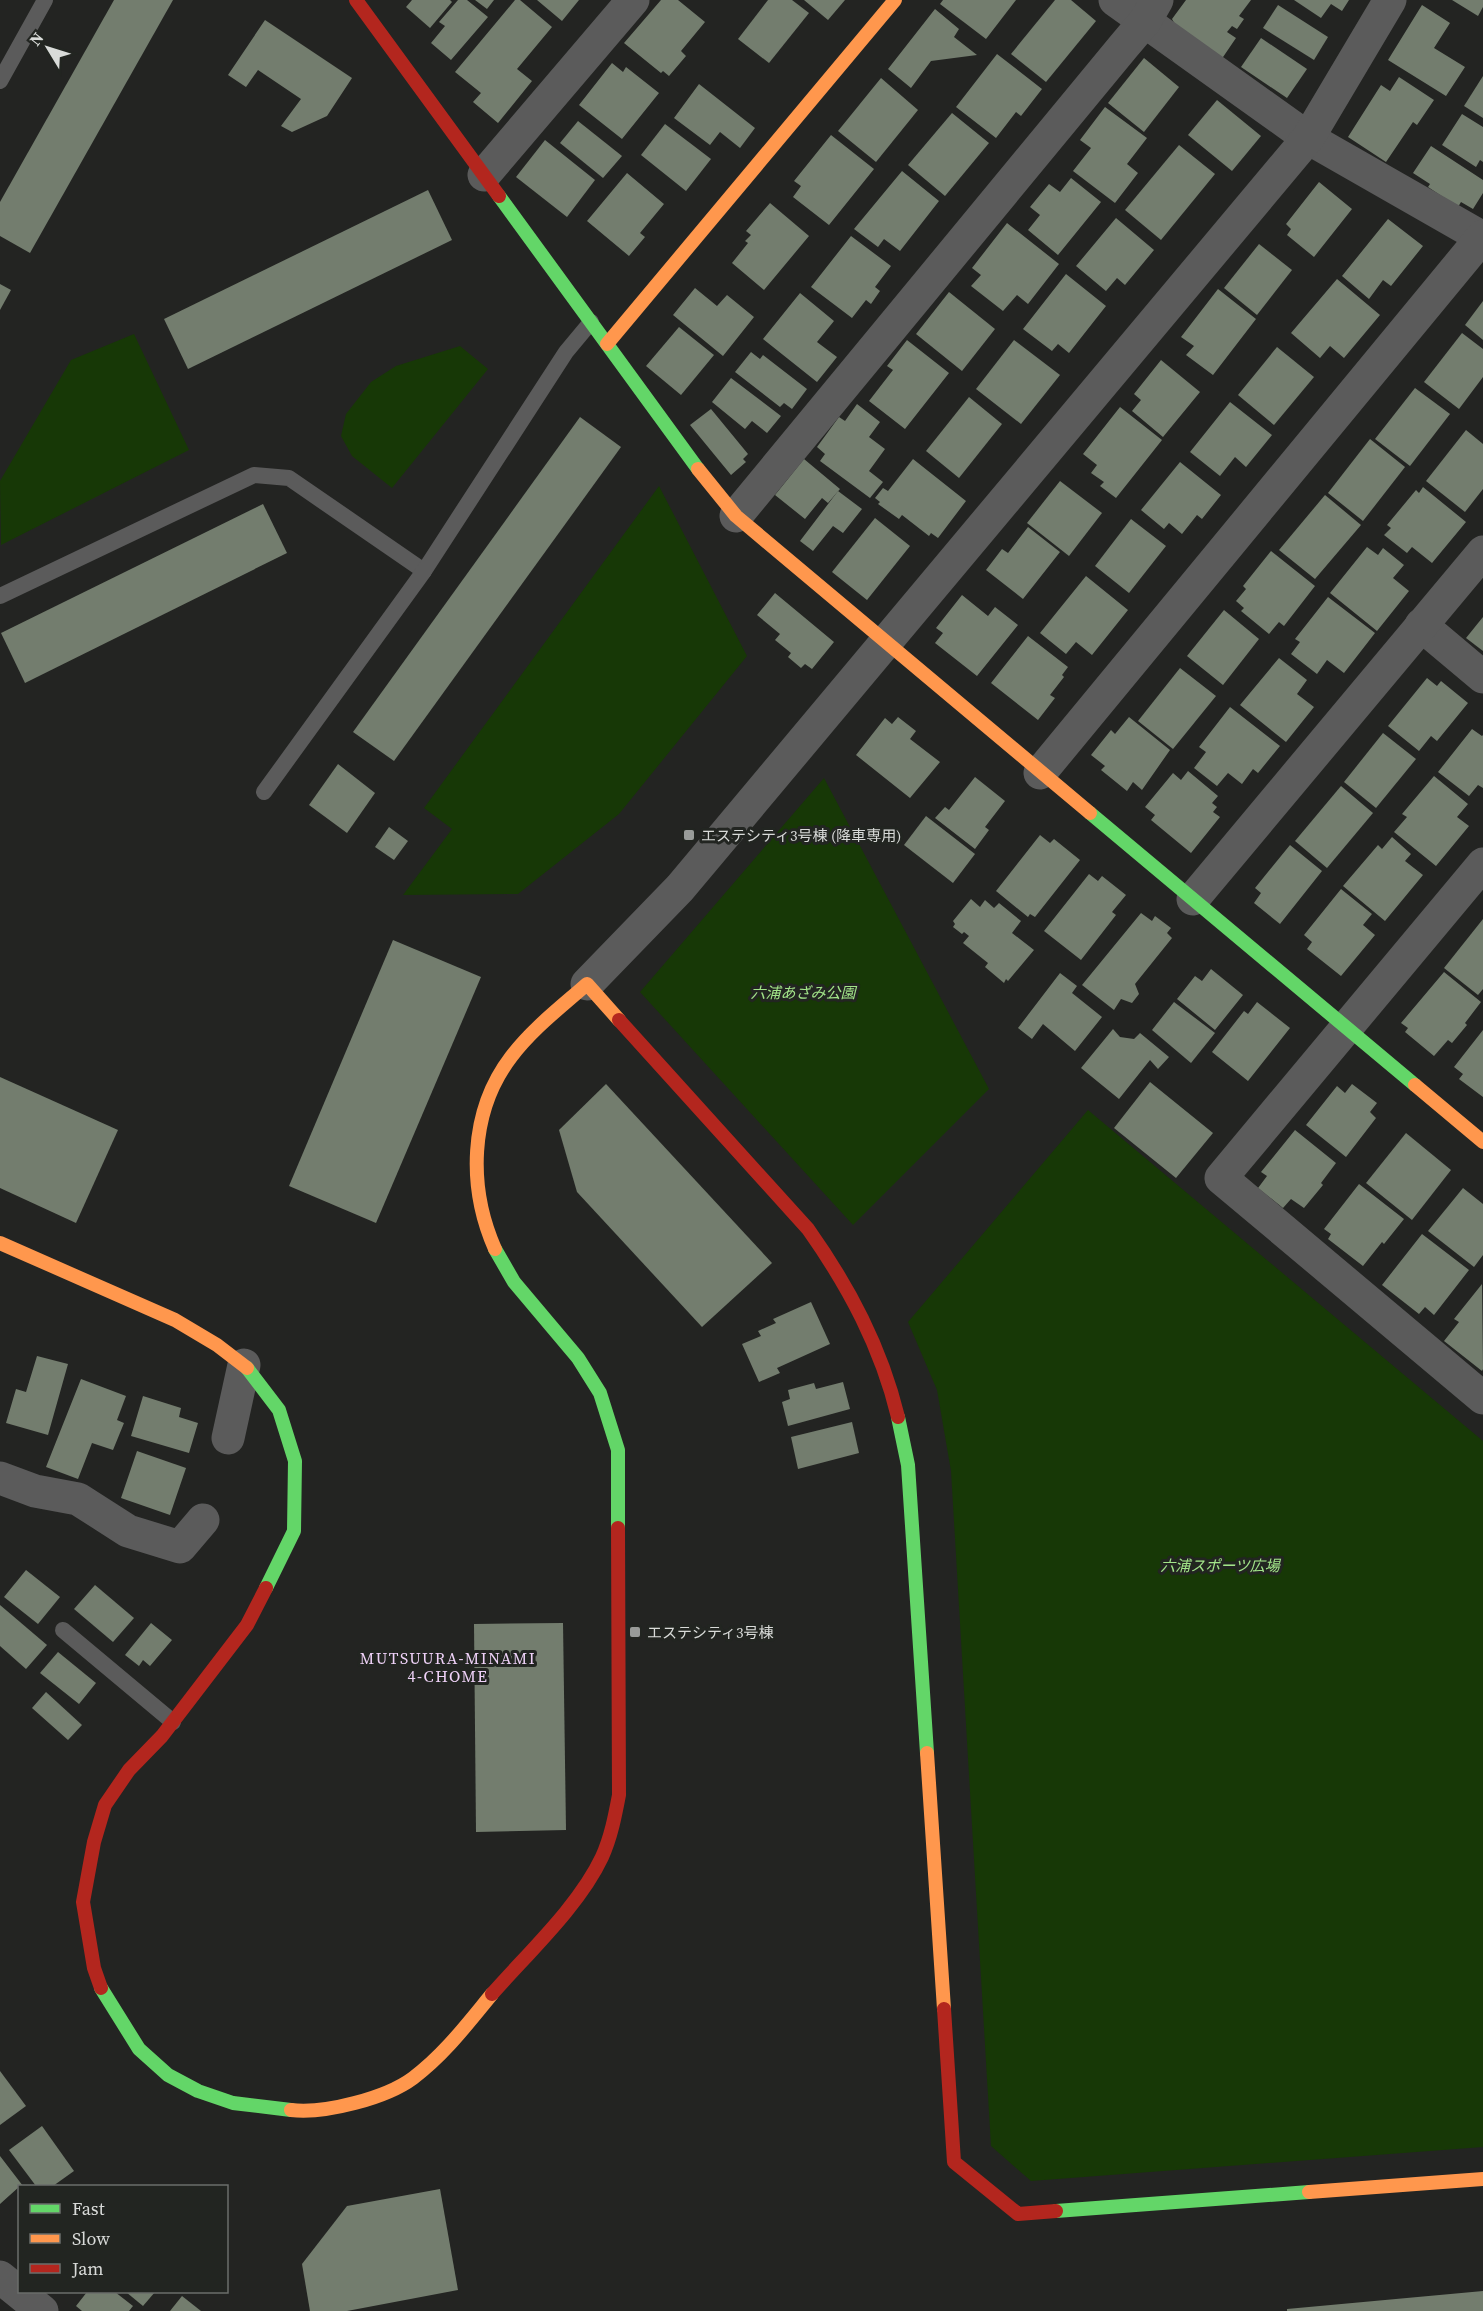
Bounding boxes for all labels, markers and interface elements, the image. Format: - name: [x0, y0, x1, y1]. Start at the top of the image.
- north arrow: [18, 18, 78, 78]
- text: N: [24, 27, 49, 50]
- place label: エステシティ3号棟 (降車専用): [701, 825, 901, 846]
- marker: エステシティ3号棟 (降車専用): [682, 828, 696, 842]
- park label: 六浦あざみ公園: [750, 982, 857, 1003]
- park label: 六浦スポーツ広場: [1160, 1555, 1282, 1576]
- place label: エステシティ3号棟: [647, 1622, 774, 1643]
- marker: エステシティ3号棟: [628, 1625, 642, 1639]
- district label: MUTSUURA-MINAMI 4-CHOME: [360, 1647, 536, 1687]
- legend: [18, 2185, 228, 2293]
- text: Fast: [72, 2196, 105, 2221]
- text: Slow: [72, 2226, 110, 2251]
- text: Jam: [71, 2256, 104, 2281]

